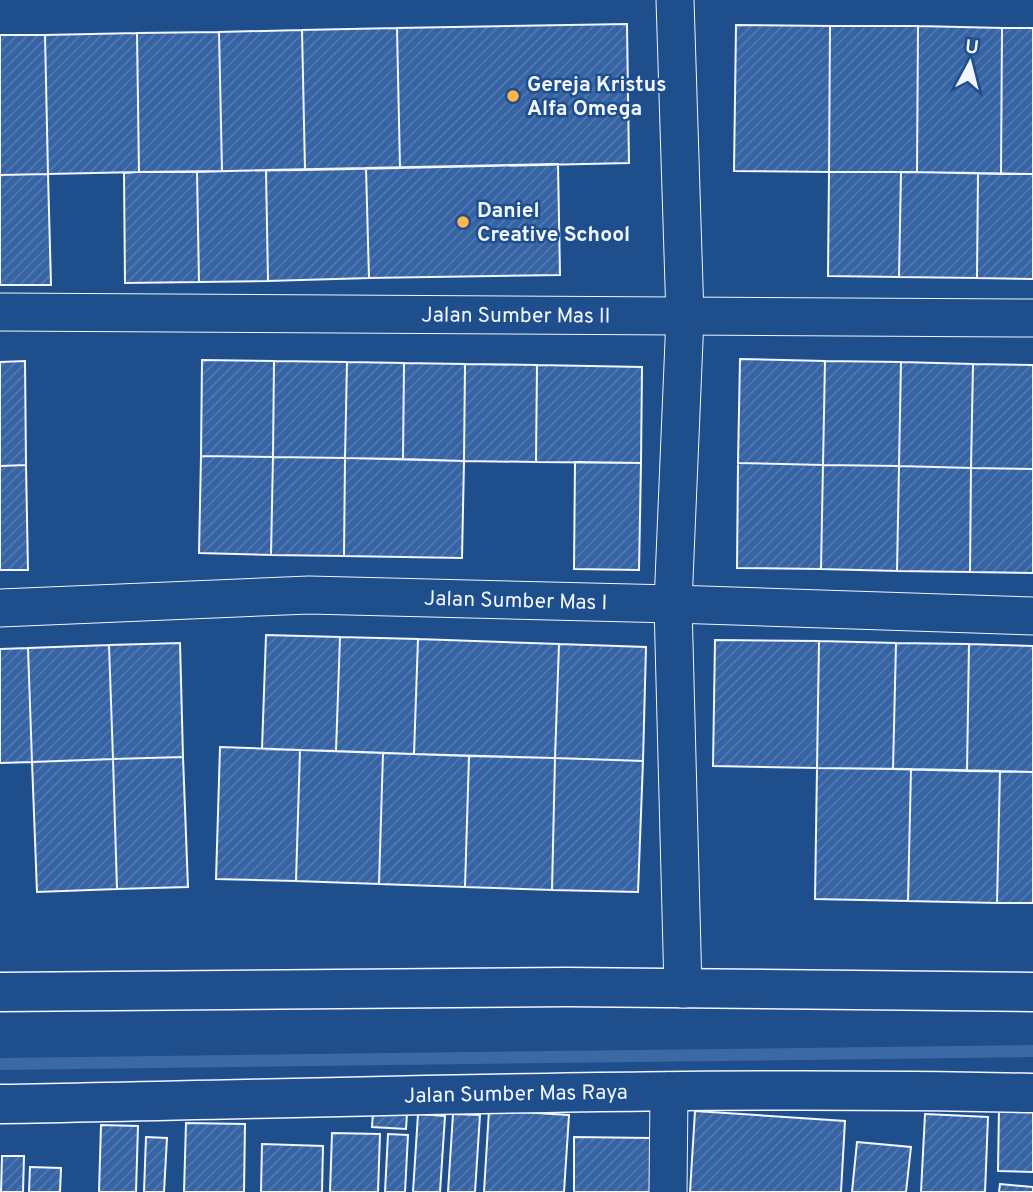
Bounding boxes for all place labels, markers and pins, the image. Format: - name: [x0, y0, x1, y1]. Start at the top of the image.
- place label: Gereja Kristus Alfa Omega: [527, 72, 667, 123]
- marker: Gereja Kristus Alfa Omega: [505, 88, 521, 104]
- place label: Daniel Creative School: [477, 198, 630, 249]
- marker: Daniel Creative School: [455, 214, 471, 230]

